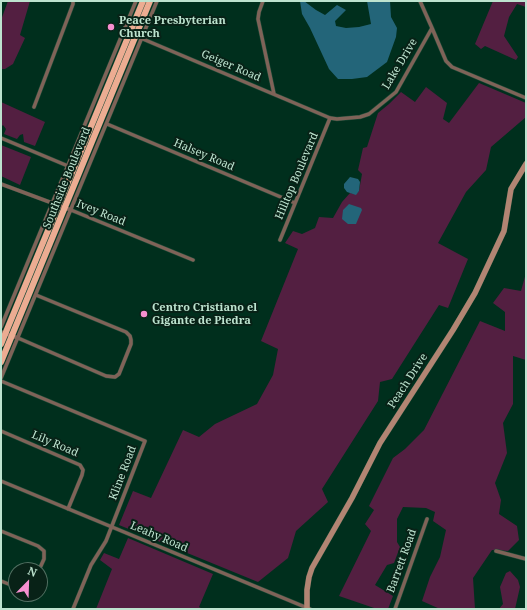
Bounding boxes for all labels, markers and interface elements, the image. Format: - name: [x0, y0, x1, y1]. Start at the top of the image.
- place label: Peace Presbyterian Church: [119, 14, 226, 40]
- marker: Peace Presbyterian Church: [106, 22, 116, 32]
- street label: Lake Drive: [380, 36, 420, 92]
- street label: Geiger Road: [199, 47, 263, 85]
- street label: Southside Boulevard: [41, 125, 93, 231]
- street label: Hilltop Boulevard: [273, 131, 321, 221]
- street label: Halsey Road: [172, 136, 236, 174]
- street label: Ivey Road: [74, 197, 128, 229]
- place label: Centro Cristiano el Gigante de Piedra: [152, 301, 257, 327]
- marker: Centro Cristiano el Gigante de Piedra: [139, 309, 149, 319]
- street label: Peach Drive: [385, 351, 431, 411]
- street label: Lily Road: [30, 428, 80, 460]
- street label: Kline Road: [107, 444, 139, 502]
- street label: Leahy Road: [128, 519, 190, 555]
- street label: Barrett Road: [384, 527, 420, 595]
- north arrow: [8, 562, 48, 602]
- text: N: [26, 563, 39, 580]

